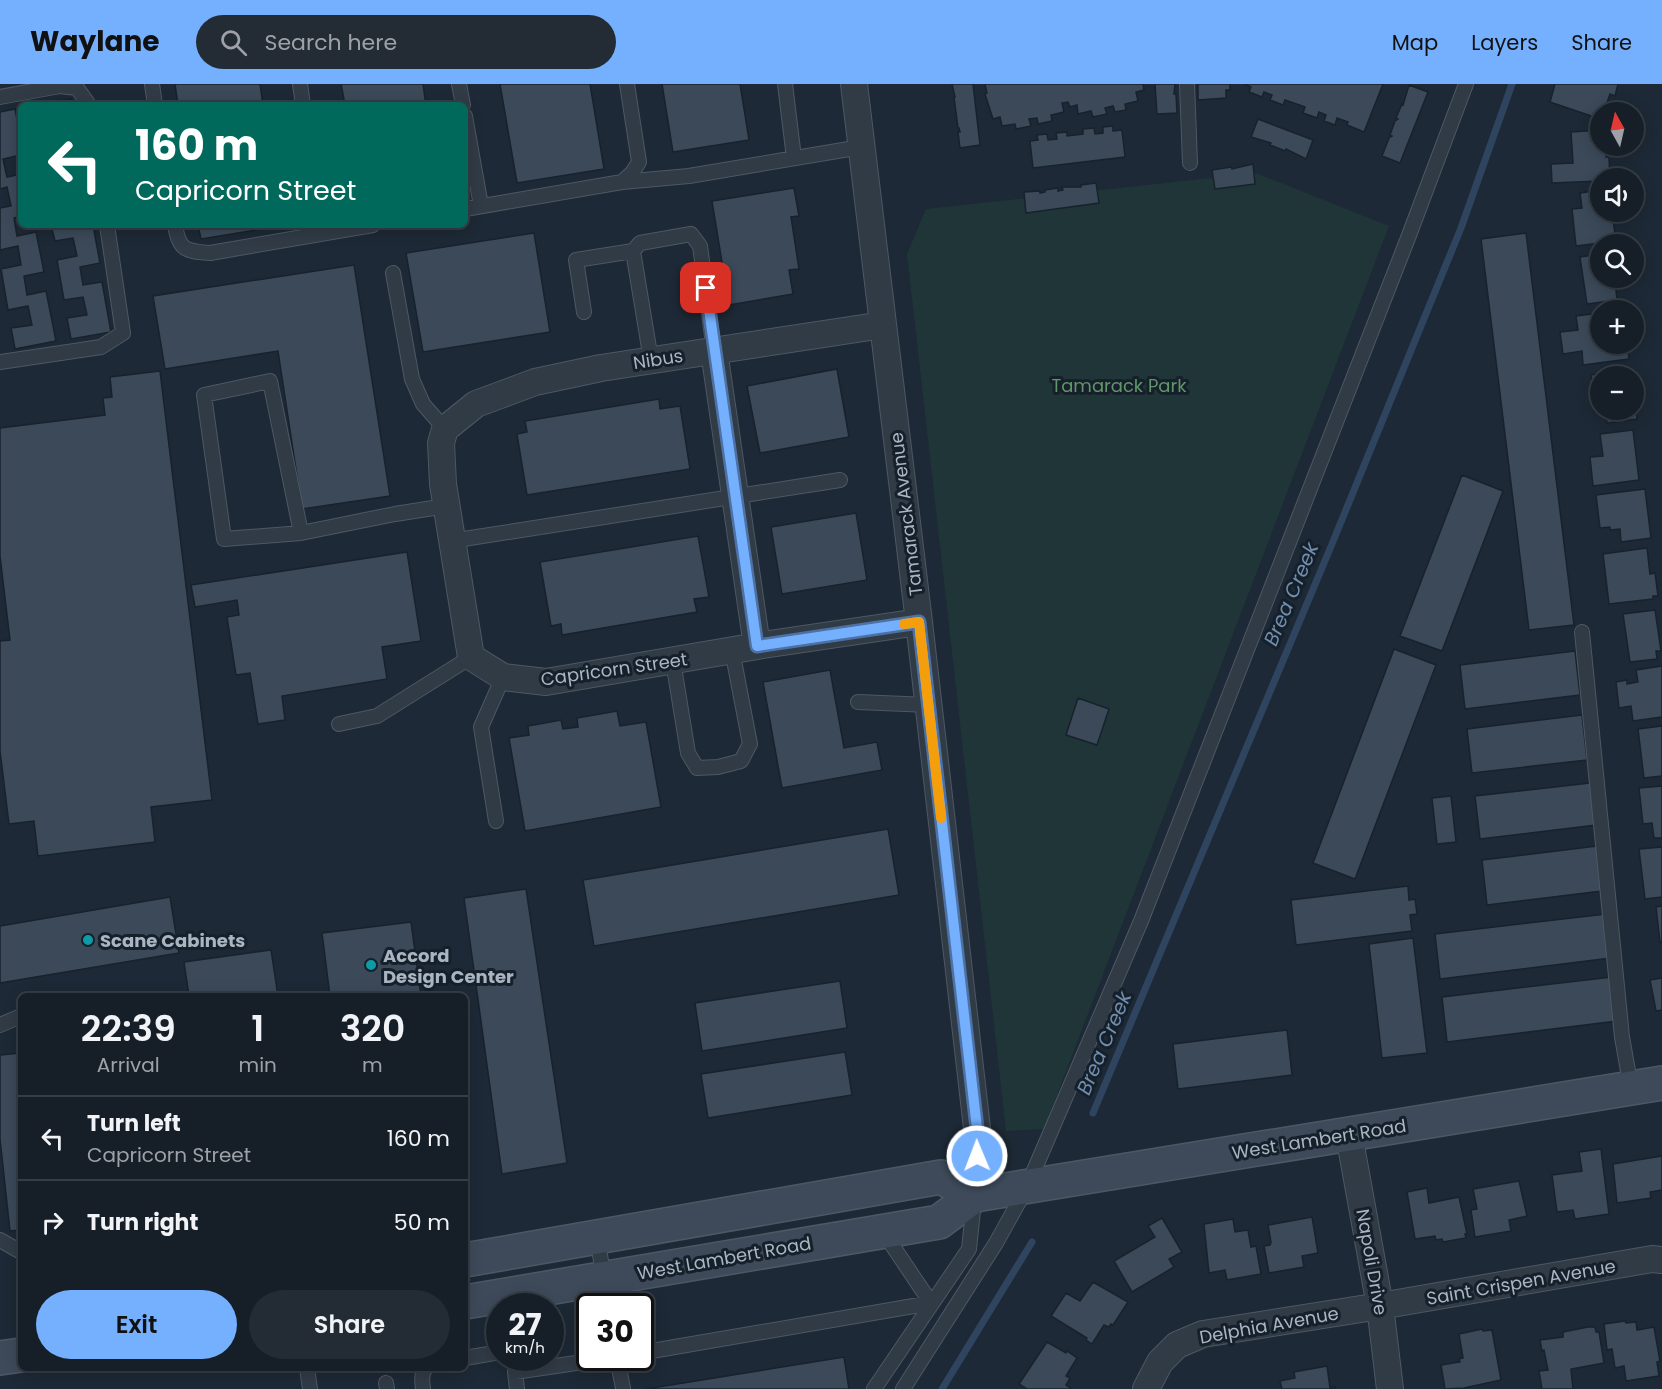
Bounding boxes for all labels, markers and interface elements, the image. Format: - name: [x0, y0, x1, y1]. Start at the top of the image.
- search box: [196, 15, 616, 69]
- text: Waylane: [30, 22, 160, 61]
- icon: search: [217, 26, 250, 59]
- text: Search here: [265, 27, 397, 58]
- text: Map: [1392, 28, 1438, 57]
- text: Layers: [1471, 28, 1538, 57]
- text: Share: [1571, 28, 1632, 57]
- north arrow: [1590, 102, 1644, 156]
- map controls: [1590, 102, 1644, 420]
- text: 160 m: [135, 116, 258, 175]
- icon: left: [36, 126, 114, 204]
- button: sound: [1590, 168, 1644, 222]
- text: Capricorn Street: [135, 172, 356, 209]
- button: search: [1590, 234, 1644, 288]
- pin: [680, 262, 731, 313]
- icon: arrive: [689, 271, 722, 304]
- button: +: [1590, 300, 1644, 354]
- street label: Nibus: [631, 343, 685, 375]
- button: −: [1590, 366, 1644, 420]
- park label: Tamarack Park: [1051, 373, 1187, 398]
- street label: Tamarack Avenue: [884, 431, 928, 597]
- water label: Brea Creek: [1257, 537, 1326, 650]
- street label: Capricorn Street: [539, 646, 689, 692]
- place label: Scane Cabinets: [100, 928, 245, 953]
- marker: Scane Cabinets: [81, 933, 95, 947]
- place label: Accord Design Center: [383, 943, 514, 989]
- marker: Accord Design Center: [364, 958, 378, 972]
- water label: Brea Creek: [1070, 986, 1139, 1099]
- text: 22:39: [81, 1003, 176, 1054]
- text: 1: [251, 1003, 264, 1054]
- text: 320: [340, 1003, 405, 1054]
- text: Arrival: [97, 1051, 160, 1079]
- text: min: [239, 1051, 277, 1079]
- text: m: [362, 1051, 383, 1079]
- text: Turn left: [87, 1108, 181, 1139]
- street label: West Lambert Road: [1230, 1113, 1408, 1165]
- icon: left: [36, 1122, 69, 1155]
- text: 160 m: [387, 1123, 450, 1154]
- position arrow: [945, 1124, 1009, 1188]
- text: Capricorn Street: [87, 1141, 251, 1169]
- icon: right: [36, 1206, 69, 1239]
- text: Turn right: [87, 1207, 198, 1238]
- text: 50 m: [394, 1207, 450, 1238]
- street label: Napoli Drive: [1350, 1207, 1394, 1317]
- street label: West Lambert Road: [635, 1230, 813, 1286]
- street label: Saint Crispen Avenue: [1424, 1253, 1618, 1311]
- button: Exit: [36, 1290, 237, 1359]
- button: Share: [249, 1290, 450, 1359]
- speed limit sign: 30: [576, 1293, 654, 1371]
- street label: Delphia Avenue: [1197, 1300, 1341, 1350]
- text: 27: [508, 1303, 542, 1346]
- text: km/h: [505, 1337, 545, 1358]

